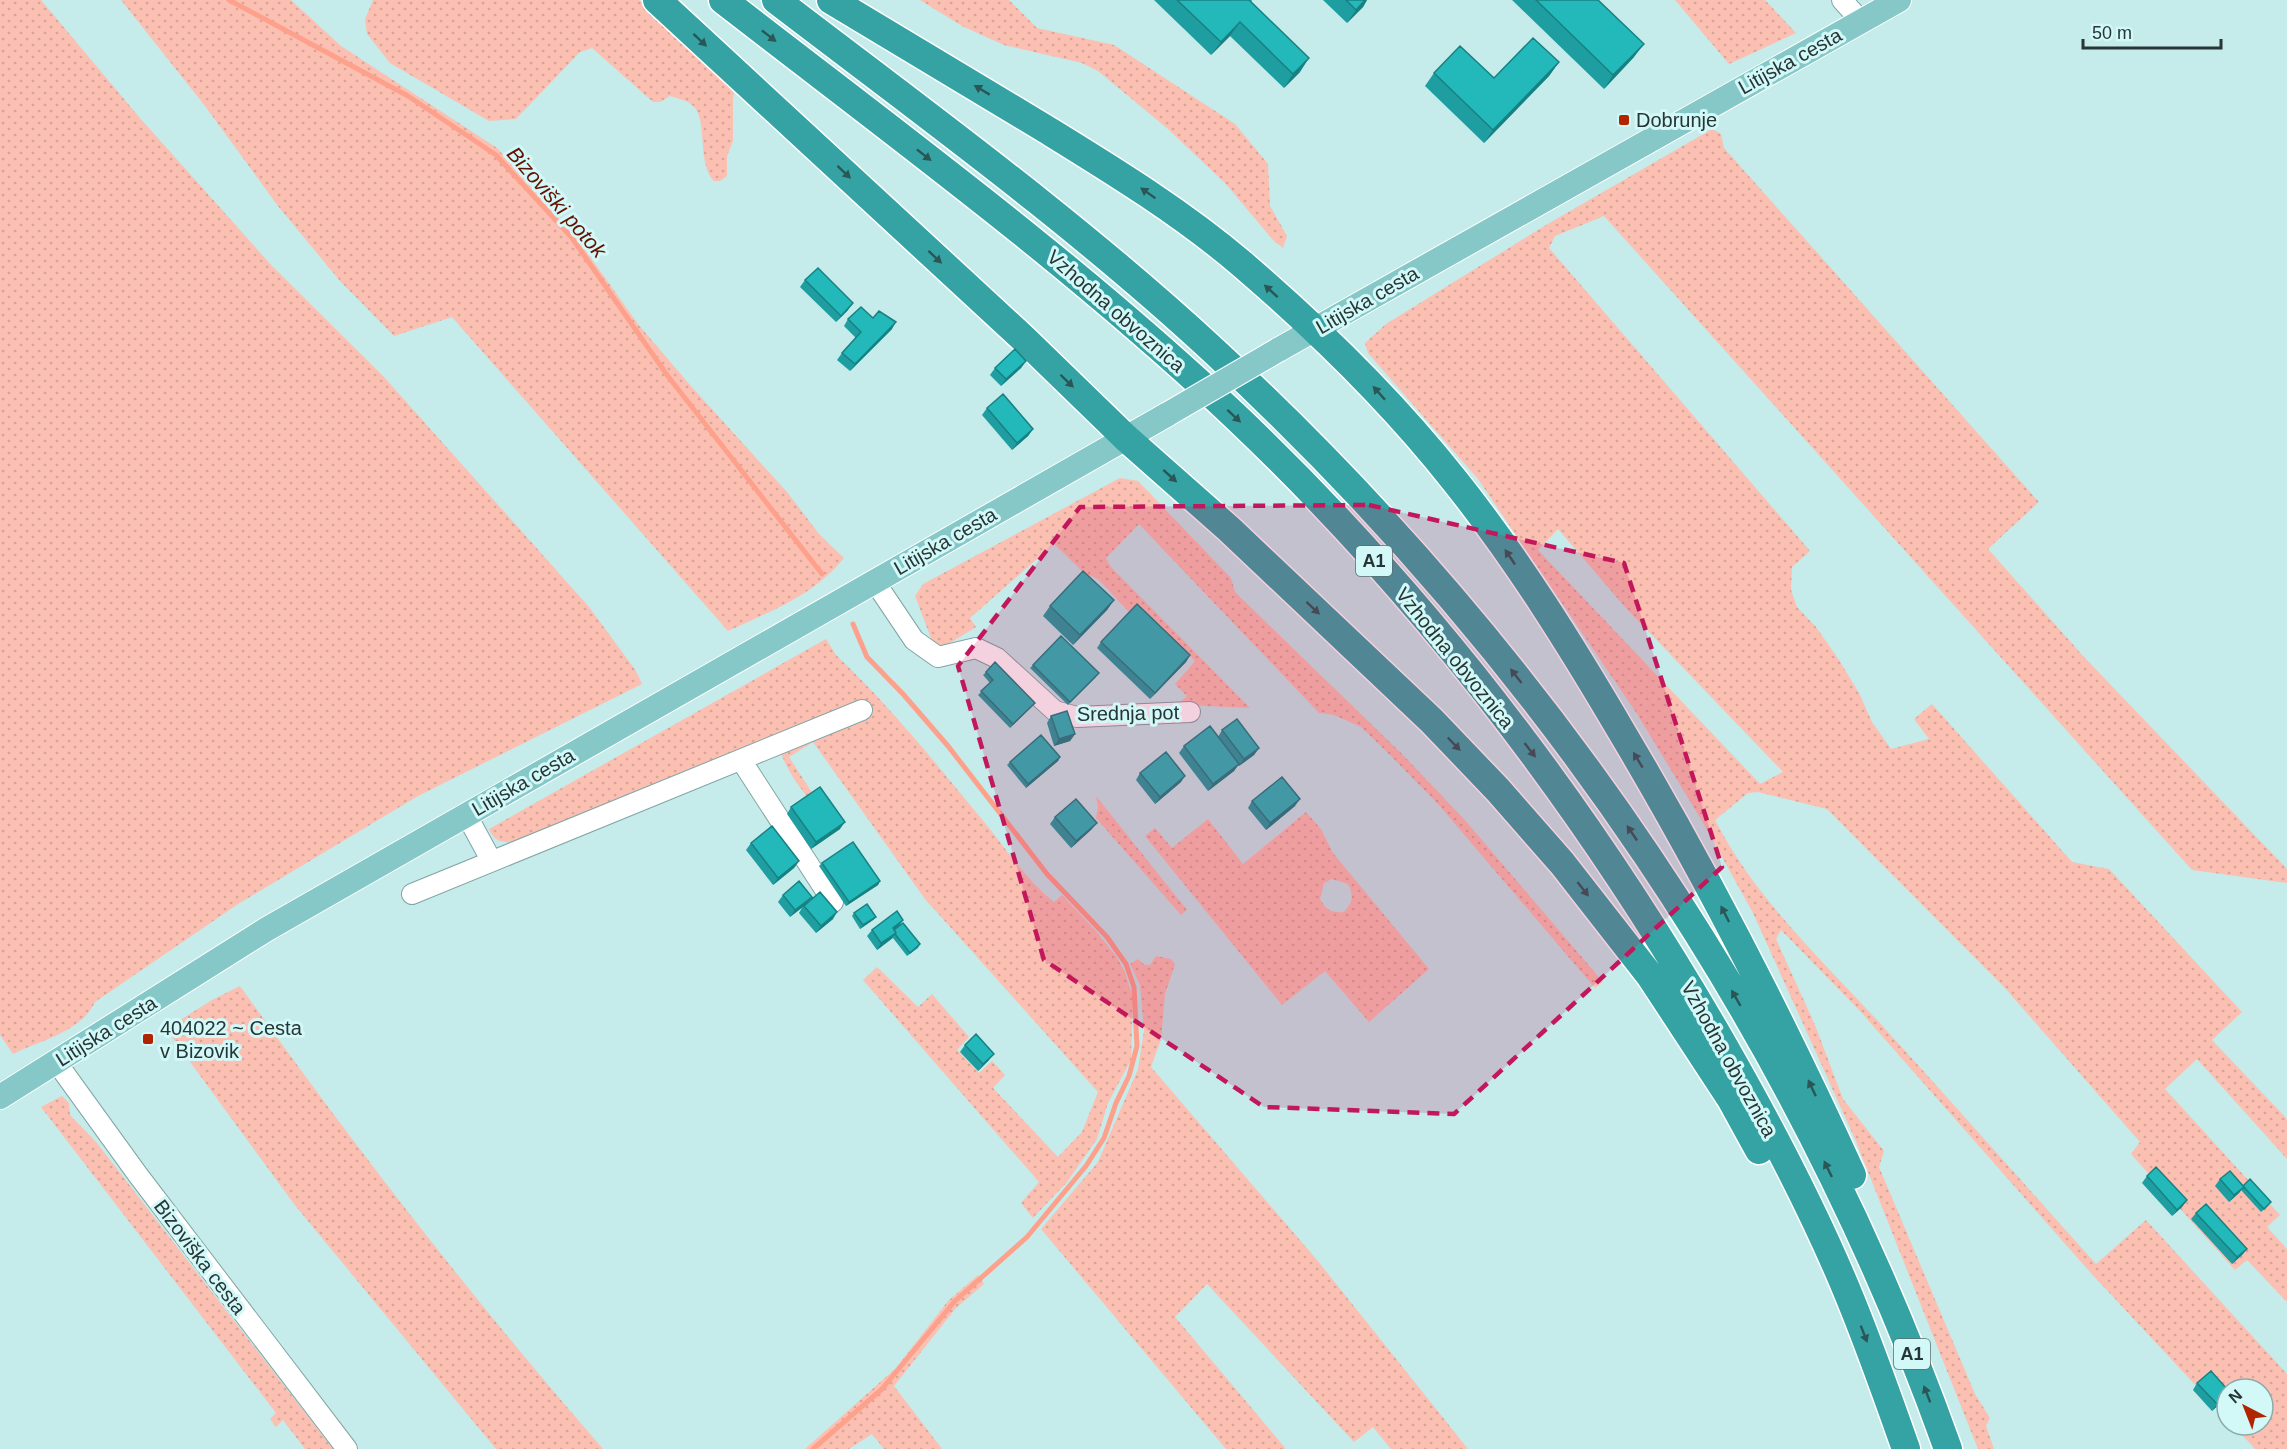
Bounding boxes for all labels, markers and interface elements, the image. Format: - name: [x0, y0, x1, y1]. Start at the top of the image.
- scale bar: [2083, 12, 2221, 50]
- street label: Litijska cesta: [1735, 23, 1846, 98]
- text: 50 m: [2092, 23, 2132, 43]
- one-way arrow: [762, 29, 777, 41]
- one-way arrow: [693, 33, 708, 47]
- one-way arrow: [974, 85, 990, 96]
- place label: Dobrunje: [1636, 109, 1717, 131]
- marker: Dobrunje: [1617, 113, 1631, 127]
- water label: Bizoviški potok: [503, 142, 612, 263]
- one-way arrow: [915, 149, 931, 161]
- one-way arrow: [836, 165, 851, 179]
- one-way arrow: [1140, 187, 1156, 199]
- street label: Vzhodna obvoznica: [1043, 245, 1190, 377]
- one-way arrow: [927, 250, 942, 263]
- street label: Litijska cesta: [1312, 261, 1423, 338]
- one-way arrow: [1264, 284, 1278, 298]
- one-way arrow: [1060, 373, 1074, 387]
- one-way arrow: [1372, 386, 1386, 401]
- one-way arrow: [1226, 408, 1240, 422]
- one-way arrow: [1162, 469, 1177, 482]
- street label: Litijska cesta: [890, 502, 1001, 579]
- road number: A1: [1356, 546, 1392, 576]
- one-way arrow: [1504, 549, 1516, 565]
- street label: Vzhodna obvoznica: [1392, 583, 1519, 733]
- one-way arrow: [1306, 601, 1320, 615]
- one-way arrow: [1510, 668, 1523, 684]
- street label: Srednja pot: [1077, 701, 1180, 725]
- one-way arrow: [1446, 736, 1460, 750]
- one-way arrow: [1523, 742, 1535, 757]
- street label: Litijska cesta: [468, 743, 579, 820]
- one-way arrow: [1633, 752, 1644, 768]
- one-way arrow: [1627, 825, 1638, 841]
- one-way arrow: [1577, 882, 1589, 897]
- one-way arrow: [1720, 905, 1730, 922]
- street label: Vzhodna obvoznica: [1677, 977, 1781, 1141]
- one-way arrow: [1731, 989, 1741, 1006]
- street label: Litijska cesta: [52, 991, 161, 1071]
- place label: 404022 ~ Cesta v Bizovik: [160, 1017, 303, 1062]
- marker: 404022 ~ Cesta v Bizovik: [141, 1032, 155, 1046]
- one-way arrow: [1807, 1079, 1817, 1097]
- one-way arrow: [1824, 1161, 1833, 1178]
- street label: Bizoviška cesta: [150, 1195, 251, 1319]
- one-way arrow: [1860, 1325, 1869, 1343]
- road number: A1: [1894, 1339, 1930, 1369]
- north arrow: [2215, 1377, 2275, 1437]
- one-way arrow: [1922, 1385, 1932, 1403]
- text: N: [2225, 1386, 2245, 1406]

